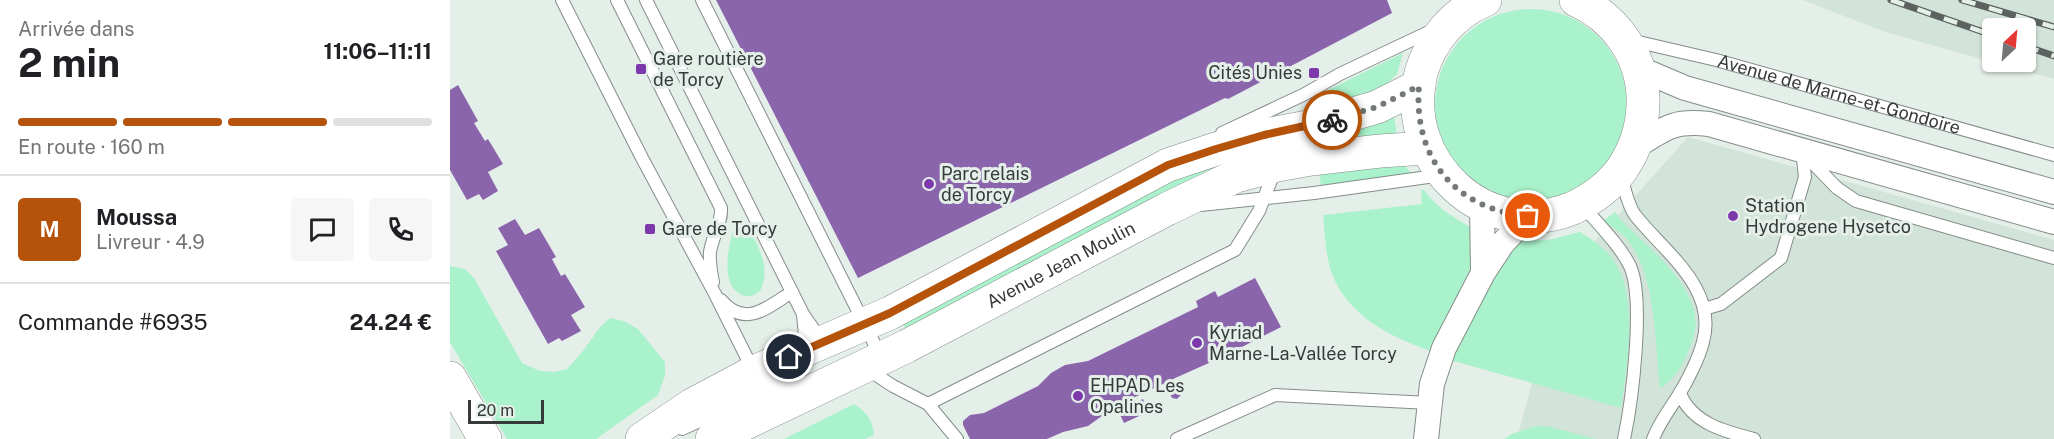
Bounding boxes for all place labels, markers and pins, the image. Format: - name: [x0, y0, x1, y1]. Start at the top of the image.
- place label: Gare routière de Torcy: [653, 48, 764, 90]
- marker: Gare routière de Torcy: [634, 62, 648, 76]
- place label: Cités Unies: [1208, 62, 1302, 83]
- marker: Cités Unies: [1307, 66, 1321, 80]
- place label: Parc relais de Torcy: [941, 163, 1029, 205]
- marker: Parc relais de Torcy: [922, 177, 936, 191]
- pin: [1502, 190, 1553, 241]
- place label: Station Hydrogene Hysetco: [1745, 195, 1911, 237]
- marker: Station Hydrogene Hysetco: [1726, 209, 1740, 223]
- place label: Gare de Torcy: [662, 218, 778, 239]
- marker: Gare de Torcy: [643, 222, 657, 236]
- place label: Kyriad Marne-La-Vallée Torcy: [1209, 322, 1397, 364]
- pin: [763, 331, 814, 382]
- marker: Kyriad Marne-La-Vallée Torcy: [1190, 336, 1204, 350]
- place label: EHPAD Les Opalines: [1090, 375, 1184, 417]
- marker: EHPAD Les Opalines: [1071, 389, 1085, 403]

